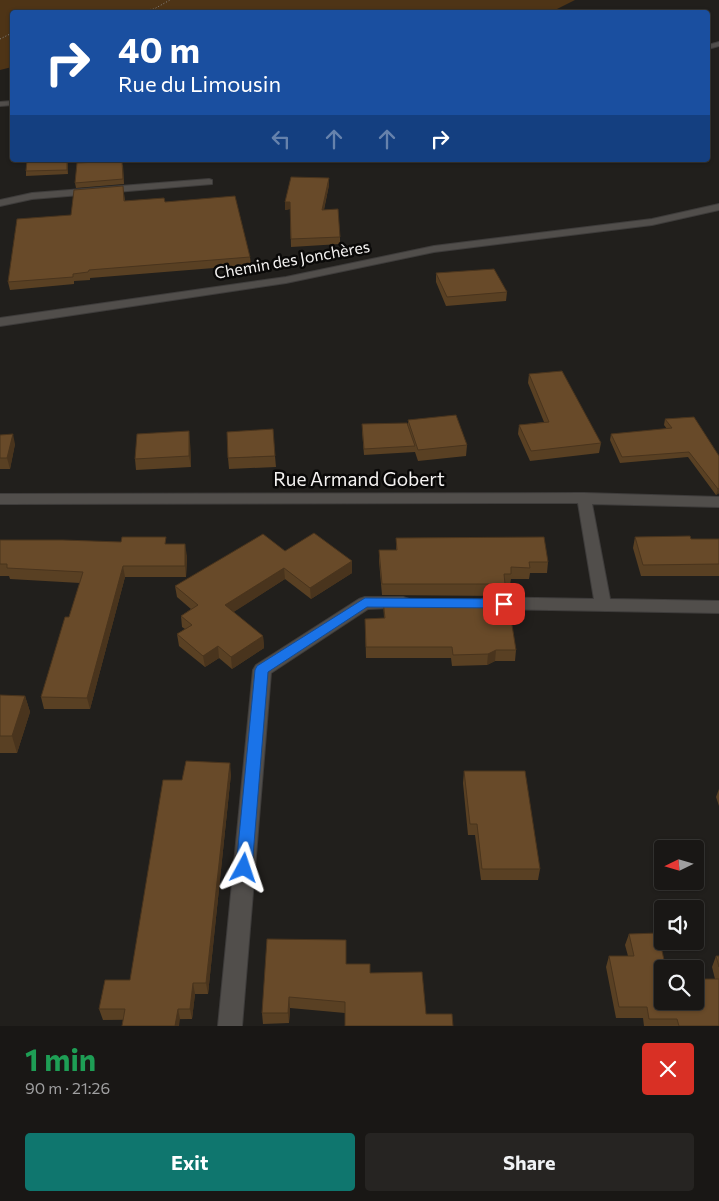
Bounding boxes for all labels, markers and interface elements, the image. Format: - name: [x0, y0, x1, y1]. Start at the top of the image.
- text: 40 m: [118, 27, 200, 70]
- icon: right: [35, 30, 100, 95]
- text: Rue du Limousin: [118, 70, 281, 97]
- icon: left: [267, 125, 295, 153]
- icon: ahead: [320, 125, 348, 153]
- icon: ahead: [373, 125, 401, 153]
- icon: right: [426, 125, 454, 153]
- street label: Chemin des Jonchères: [213, 236, 371, 282]
- street label: Rue Armand Gobert: [273, 467, 445, 490]
- pin: [483, 583, 525, 625]
- icon: arrive: [490, 590, 518, 618]
- north arrow: [654, 840, 704, 890]
- map controls: [654, 840, 704, 1010]
- position arrow: [217, 841, 269, 893]
- button: sound: [654, 900, 704, 950]
- button: search: [654, 960, 704, 1010]
- text: 1 min: [25, 1040, 96, 1077]
- button: close: [642, 1043, 694, 1095]
- text: 90 m · 21:26: [25, 1078, 110, 1097]
- button: Exit: [25, 1133, 355, 1191]
- button: Share: [365, 1133, 694, 1191]

